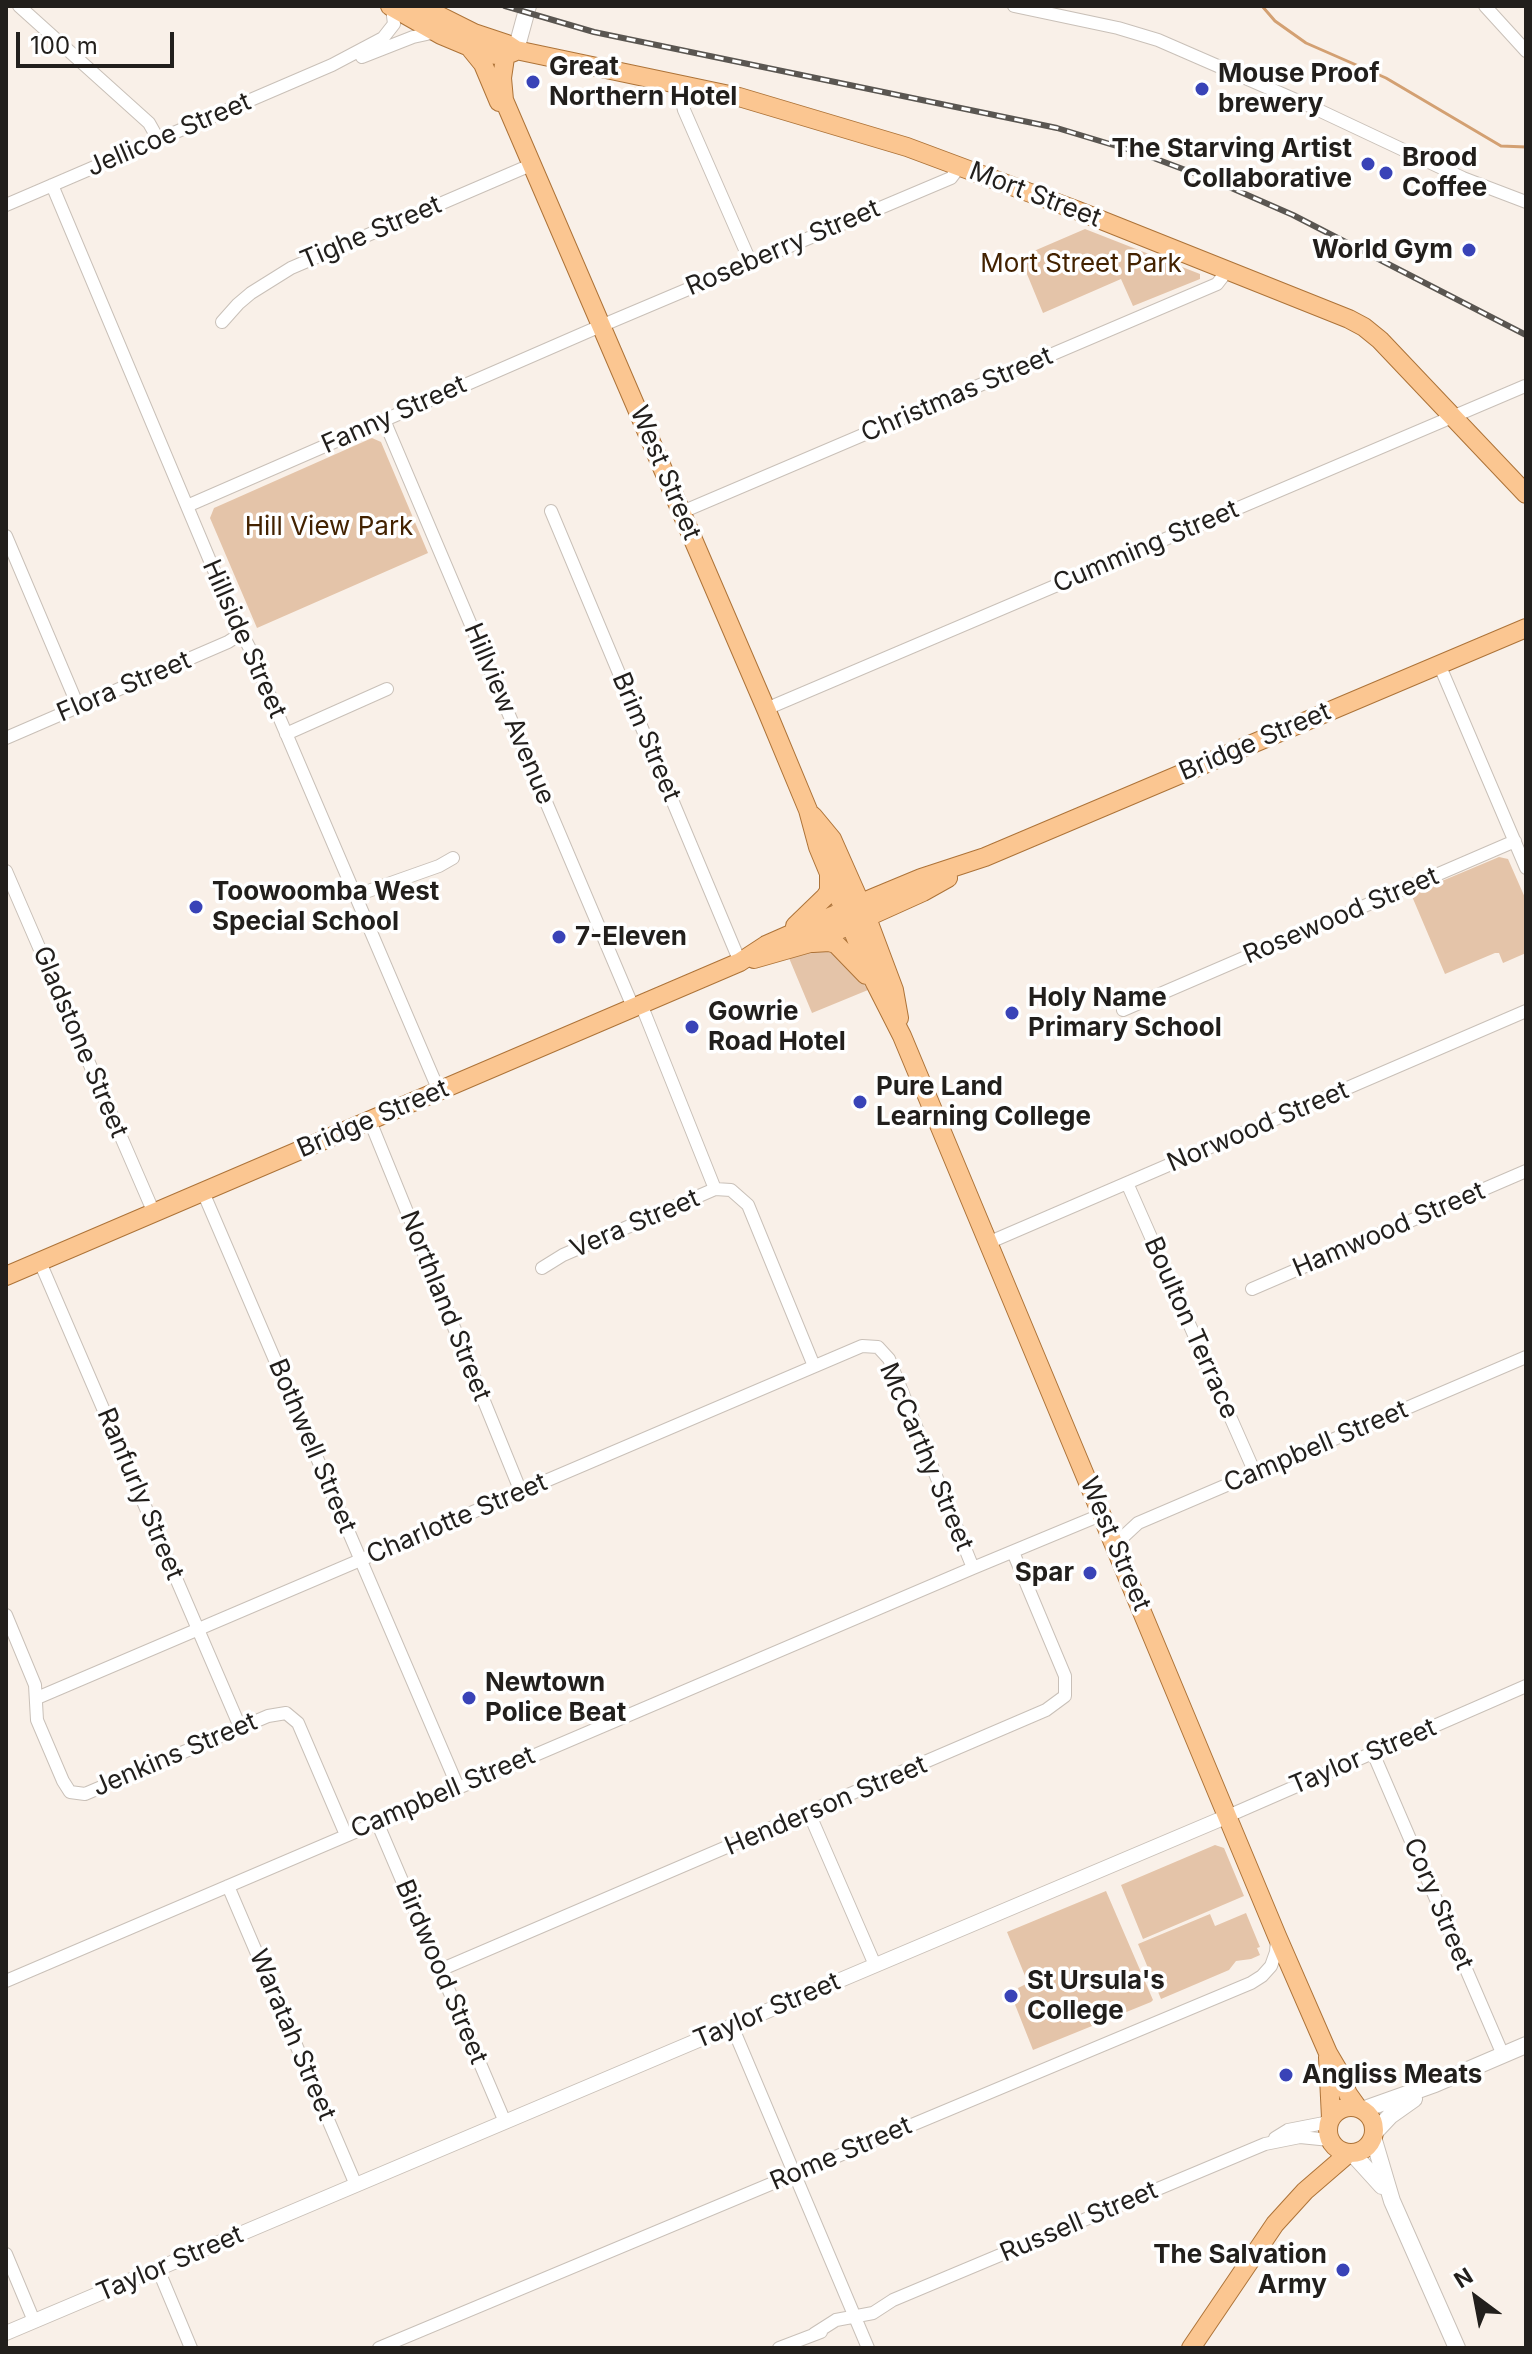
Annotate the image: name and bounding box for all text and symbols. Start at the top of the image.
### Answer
scale bar [20,16,178,66]
text: 100 m [30,31,98,60]
place label: Great Northern Hotel [549,51,737,112]
place label: Mouse Proof brewery [1218,58,1380,120]
marker: Great Northern Hotel [524,73,542,91]
marker: Mouse Proof brewery [1193,80,1211,98]
street label: Jellicoe Street [82,86,256,184]
place label: The Starving Artist Collaborative [1111,133,1352,194]
place label: Brood Coffee [1402,142,1487,204]
marker: The Starving Artist Collaborative [1359,155,1377,173]
street label: Mort Street [965,156,1105,234]
marker: Brood Coffee [1377,164,1395,182]
street label: Tighe Street [296,189,446,277]
street label: Roseberry Street [681,193,885,303]
place label: World Gym [1312,234,1453,266]
marker: World Gym [1460,241,1478,259]
park label: Mort Street Park [980,248,1182,280]
street label: Christmas Street [857,341,1057,449]
street label: Fanny Street [317,369,471,461]
street label: West Street [623,401,707,545]
street label: Cumming Street [1049,494,1243,600]
park label: Hill View Park [245,511,413,543]
street label: Hillside Street [195,555,293,723]
street label: Hillview Avenue [457,619,561,809]
street label: Flora Street [52,645,196,729]
street label: Brim Street [605,668,687,806]
street label: Bridge Street [1175,696,1335,788]
street label: Rosewood Street [1239,861,1443,971]
place label: Toowoomba West Special School [212,876,439,938]
marker: Toowoomba West Special School [187,898,205,916]
place label: 7-Eleven [575,921,687,953]
marker: 7-Eleven [550,928,568,946]
street label: Gladstone Street [26,942,134,1142]
place label: Holy Name Primary School [1028,982,1222,1044]
place label: Gowrie Road Hotel [708,996,846,1058]
marker: Holy Name Primary School [1003,1004,1021,1022]
marker: Gowrie Road Hotel [683,1018,701,1036]
place label: Pure Land Learning College [876,1071,1091,1132]
street label: Bridge Street [293,1073,453,1165]
street label: Norwood Street [1163,1075,1353,1179]
marker: Pure Land Learning College [851,1093,869,1111]
street label: Hamwood Street [1288,1176,1490,1284]
street label: Vera Street [566,1183,704,1265]
street label: Northland Street [393,1206,497,1406]
street label: Boulton Terrace [1137,1232,1245,1424]
street label: Bothwell Street [261,1354,363,1538]
street label: McCarthy Street [872,1358,980,1556]
street label: Campbell Street [1219,1394,1413,1500]
street label: Ranfurly Street [90,1403,190,1585]
street label: Charlotte Street [362,1467,552,1571]
street label: West Street [1073,1472,1157,1616]
place label: Spar [1015,1557,1074,1589]
marker: Spar [1081,1564,1099,1582]
place label: Newtown Police Beat [485,1667,626,1728]
marker: Newtown Police Beat [460,1689,478,1707]
street label: Jenkins Street [88,1706,262,1804]
street label: Taylor Street [1285,1712,1441,1802]
street label: Campbell Street [346,1740,540,1846]
street label: Henderson Street [720,1749,932,1863]
street label: Cory Street [1396,1833,1480,1975]
street label: Birdwood Street [388,1875,494,2069]
street label: Waratah Street [242,1945,342,2125]
place label: St Ursula's College [1027,1965,1165,2026]
street label: Taylor Street [689,1966,845,2056]
marker: St Ursula's College [1002,1987,1020,2005]
place label: Angliss Meats [1302,2059,1482,2091]
marker: Angliss Meats [1277,2066,1295,2084]
street label: Rome Street [766,2110,916,2198]
street label: Russell Street [996,2175,1162,2269]
street label: Taylor Street [92,2219,248,2309]
place label: The Salvation Army [1153,2239,1327,2300]
north arrow [1436,2258,1516,2338]
marker: The Salvation Army [1334,2261,1352,2279]
text: N [1449,2262,1477,2293]

